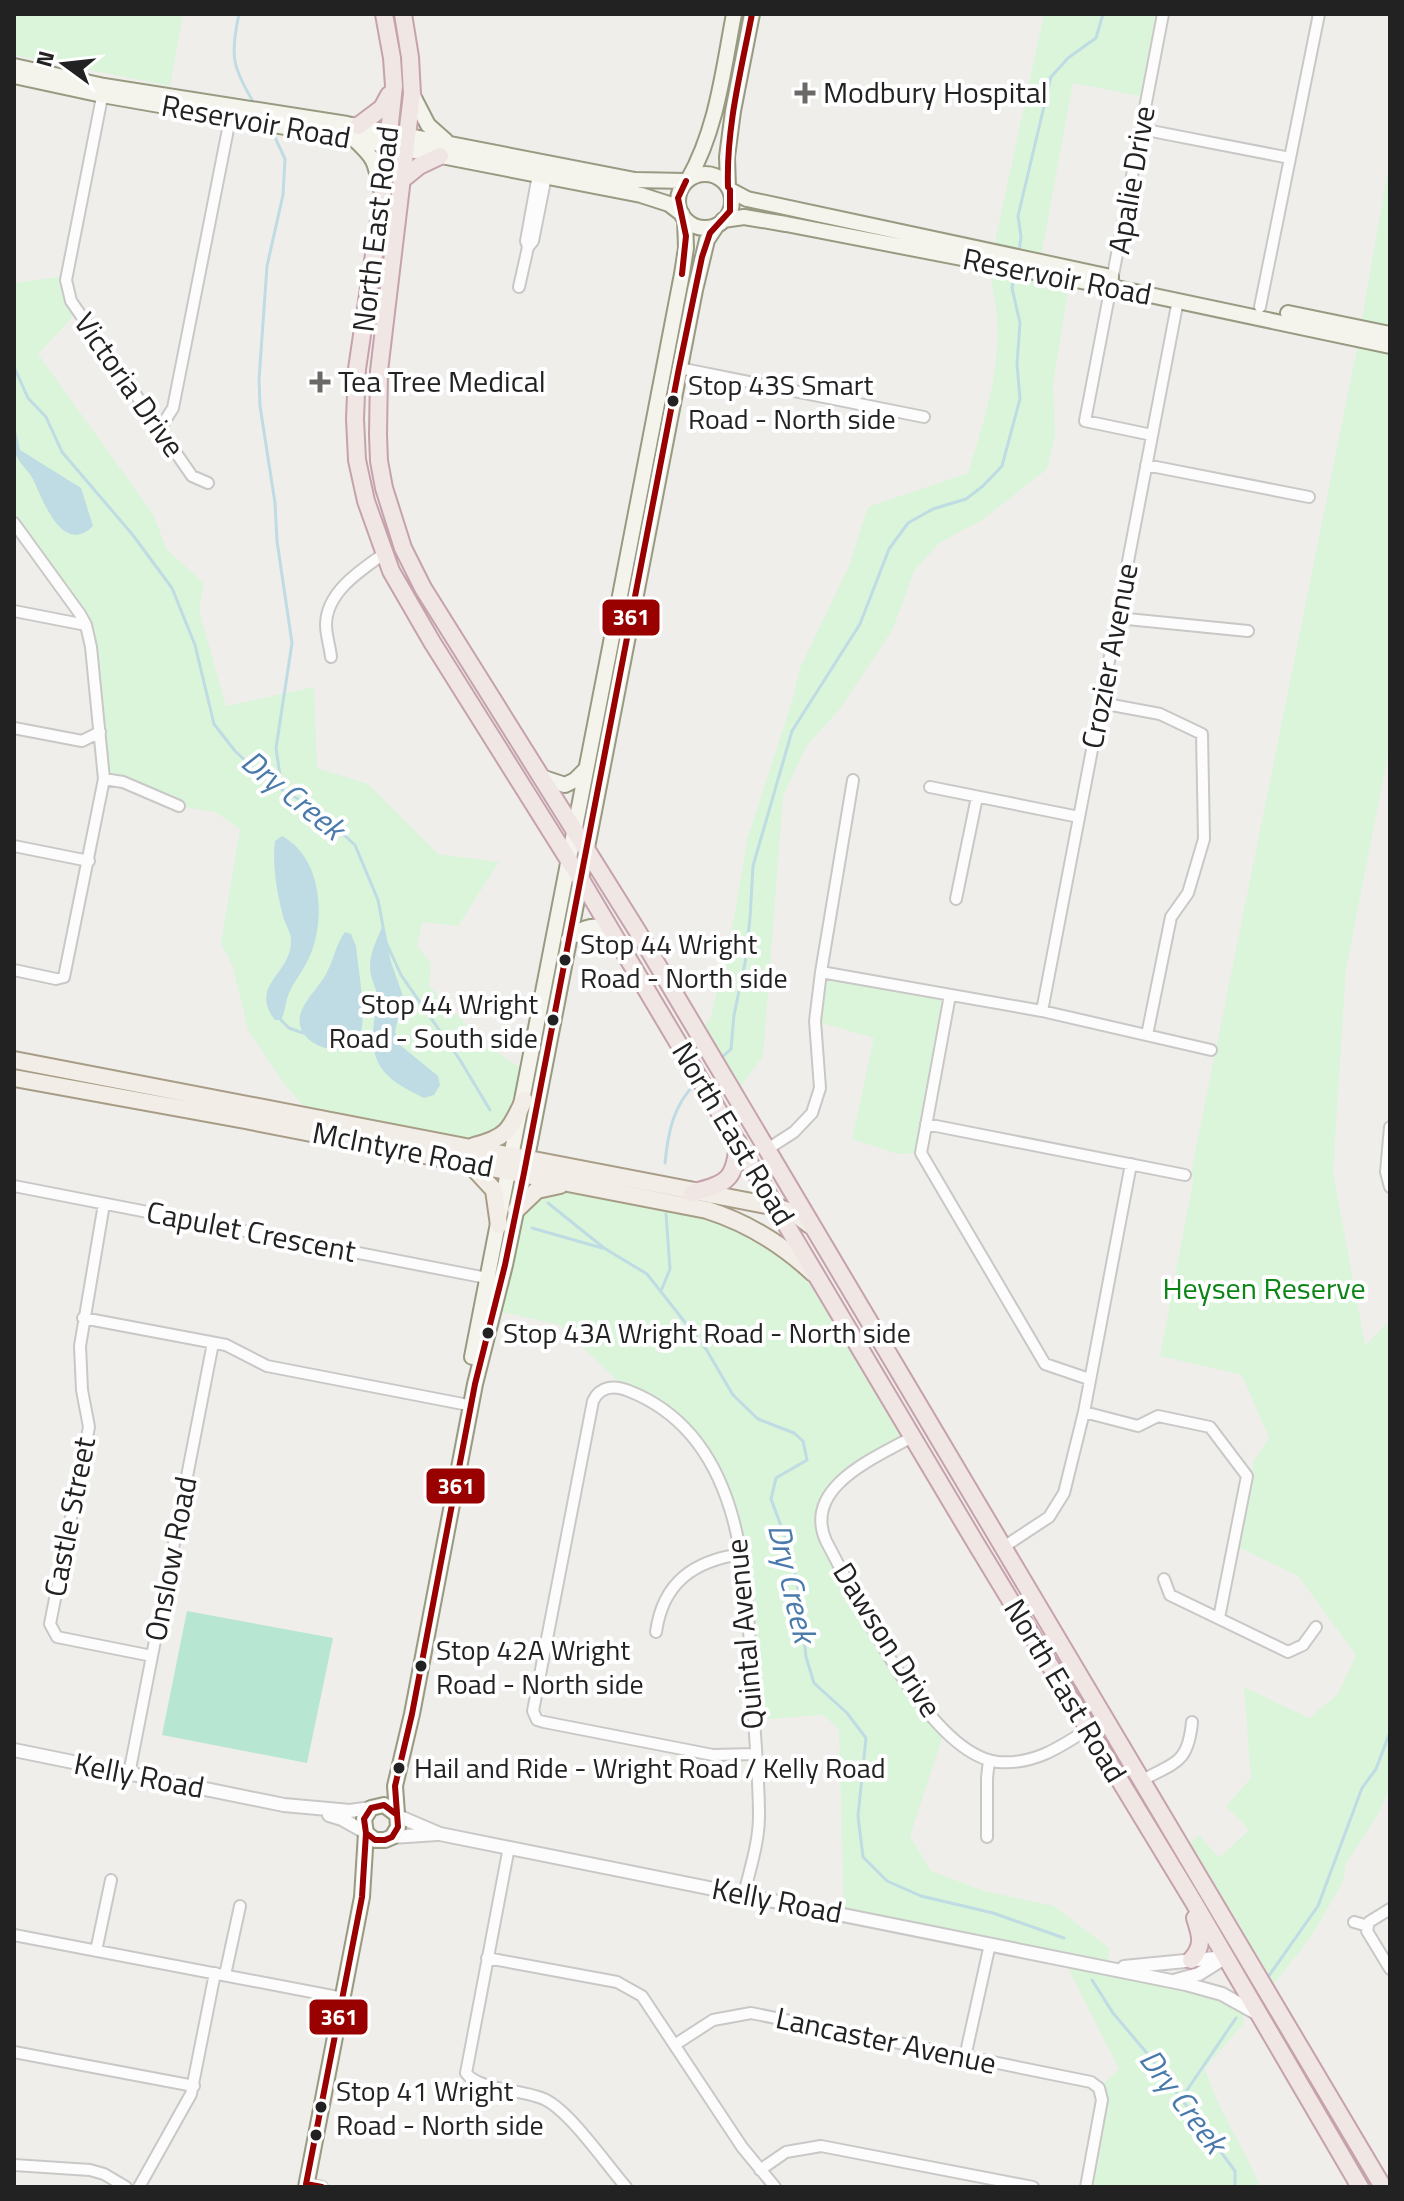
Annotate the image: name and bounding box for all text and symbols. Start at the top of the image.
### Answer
north arrow [24,24,104,104]
text: N [26,47,63,71]
place label: Modbury Hospital [823,69,1048,115]
street label: Reservoir Road [158,82,354,160]
marker: Modbury Hospital [794,82,816,104]
street label: Apalie Drive [1095,102,1167,257]
street label: North East Road [340,123,410,335]
street label: Reservoir Road [959,235,1155,317]
street label: Victoria Drive [63,303,197,466]
place label: Tea Tree Medical [338,358,546,404]
place label: Stop 43S Smart Road - North side [688,363,896,440]
marker: Tea Tree Medical [309,371,331,393]
marker: Stop 43S Smart Road - North side [665,393,681,409]
street label: Crozier Avenue [1068,559,1150,753]
line badge: 361 [601,598,661,637]
text: 361 [613,600,649,634]
water label: Dry Creek [232,738,359,853]
place label: Stop 44 Wright Road - North side [580,922,788,999]
marker: Stop 44 Wright Road - North side [557,952,573,968]
place label: Stop 44 Wright Road - South side [329,982,538,1059]
marker: Stop 44 Wright Road - South side [545,1012,561,1028]
street label: North East Road [661,1033,807,1234]
street label: McIntyre Road [309,1109,498,1189]
street label: Capulet Crescent [143,1188,360,1274]
park label: Heysen Reserve [1162,1265,1366,1311]
place label: Stop 43A Wright Road - North side [503,1311,911,1354]
marker: Stop 43A Wright Road - North side [480,1325,496,1341]
street label: Castle Street [31,1433,107,1601]
line badge: 361 [425,1467,486,1505]
text: 361 [438,1469,474,1503]
street label: Onslow Road [132,1473,209,1645]
water label: Dry Creek [756,1519,831,1651]
street label: Quintal Avenue [713,1537,775,1731]
street label: Dawson Drive [822,1553,954,1726]
street label: North East Road [993,1590,1139,1791]
place label: Stop 42A Wright Road - North side [436,1628,644,1705]
marker: Stop 42A Wright Road - North side [413,1658,429,1674]
street label: Kelly Road [70,1740,208,1810]
place label: Hail and Ride - Wright Road / Kelly Road [414,1746,886,1789]
marker: Hail and Ride - Wright Road / Kelly Road [391,1760,407,1776]
street label: Kelly Road [708,1865,846,1935]
street label: Lancaster Avenue [772,1994,1001,2086]
line badge: 361 [308,1998,369,2036]
text: 361 [321,2000,357,2034]
water label: Dry Creek [1128,2038,1242,2166]
place label: Stop 41 Wright Road - North side [336,2069,544,2146]
marker: Stop 41 Wright Road - North side [313,2099,329,2115]
unlabelled marker [308,2127,324,2143]

